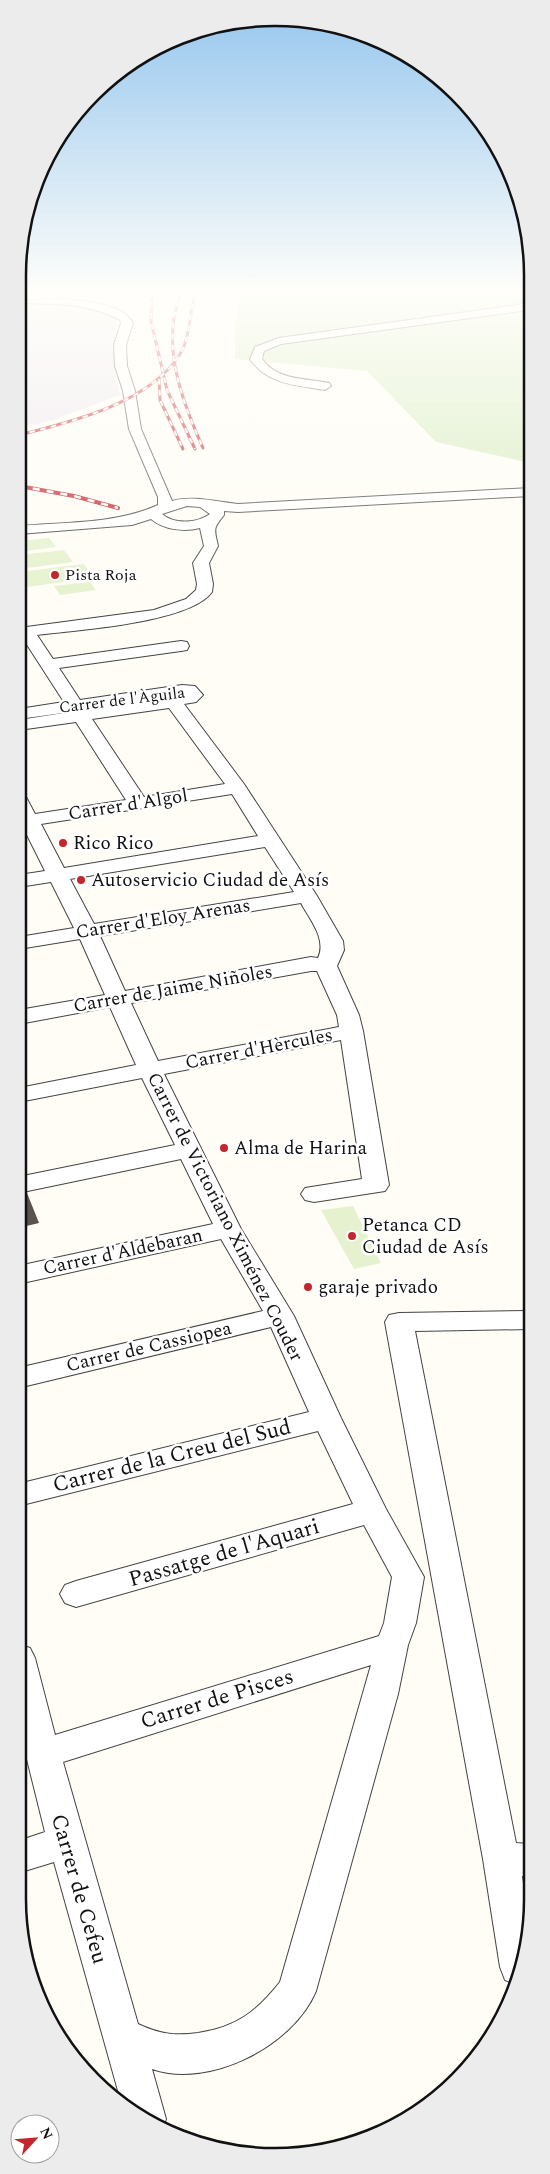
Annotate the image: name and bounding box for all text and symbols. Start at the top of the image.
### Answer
place label: Pista Roja [65,563,137,587]
marker: Pista Roja [49,569,61,581]
street label: Carrer de l'Àguila [58,680,186,720]
street label: Carrer d'Algol [66,781,190,829]
place label: Rico Rico [73,829,153,858]
marker: Rico Rico [57,837,69,849]
place label: Autoservicio Ciudad de Asís [91,866,329,895]
marker: Autoservicio Ciudad de Asís [75,874,87,886]
street label: Carrer d'Eloy Arenas [74,891,252,947]
street label: Carrer de Jaime Niñoles [71,957,275,1021]
street label: Carrer d'Hèrcules [183,1020,335,1078]
street label: Carrer de Victoriano Ximénez Couder [139,1067,311,1367]
place label: Alma de Harina [234,1134,368,1163]
marker: Alma de Harina [218,1142,230,1154]
place label: Petanca CD Ciudad de Asís [362,1211,489,1262]
street label: Carrer d'Aldebaran [40,1221,206,1283]
marker: Petanca CD Ciudad de Asís [346,1230,358,1242]
place label: garaje privado [318,1273,438,1302]
marker: garaje privado [302,1281,314,1293]
street label: Carrer de Cassiopea [63,1314,235,1380]
street label: Carrer de la Creu del Sud [49,1410,295,1502]
street label: Passatge de l'Aquari [125,1510,323,1596]
street label: Carrer de Pisces [136,1660,298,1738]
street label: Carrer de Cefeu [42,1810,116,1968]
north arrow [10,2114,60,2164]
text: N [34,2124,58,2143]

